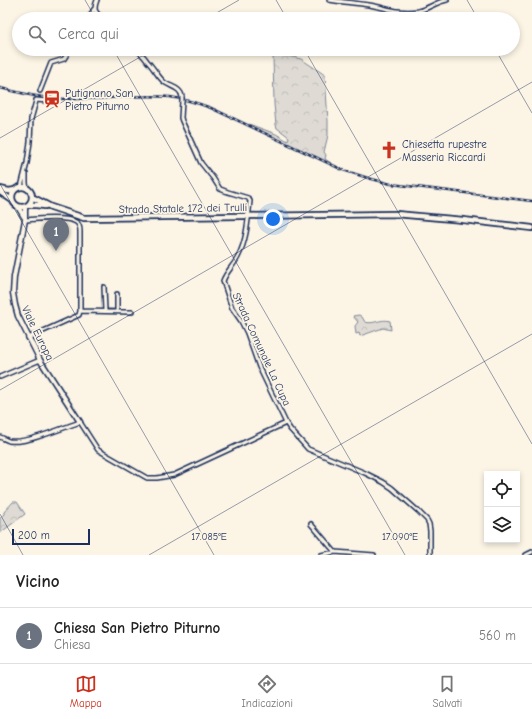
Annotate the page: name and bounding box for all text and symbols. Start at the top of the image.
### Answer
search box [12,12,520,56]
icon: search [26,23,48,45]
text: Cerca qui [58,25,119,43]
place label: Putignano San Pietro Piturno [65,87,133,113]
station icon: Putignano San Pietro Piturno [42,89,62,109]
place label: Chiesetta rupestre Masseria Riccardi [402,138,487,164]
church icon: Chiesetta rupestre Masseria Riccardi [379,140,399,160]
street label: Strada Statale 172 dei Trulli [119,201,247,216]
your location [263,209,283,229]
pin: 1 [43,218,69,251]
street label: Strada Comunale La Cupa [230,291,294,408]
street label: Viale Europa [19,304,56,363]
map controls [484,471,520,543]
button: locate [484,471,520,507]
button: layers [484,507,520,543]
scale bar [12,527,90,546]
text: 200 m [18,529,50,542]
text: 17.085°E [191,531,227,543]
text: 17.090°E [382,531,418,543]
text: Vicino [16,572,59,591]
text: Chiesa San Pietro Piturno [54,619,220,637]
text: 1 [26,628,32,643]
text: 560 m [479,628,516,643]
text: Chiesa [54,637,91,652]
tab: Mappa [70,673,102,710]
tab: Indicazioni [242,673,293,710]
tab: Salvati [432,673,462,710]

